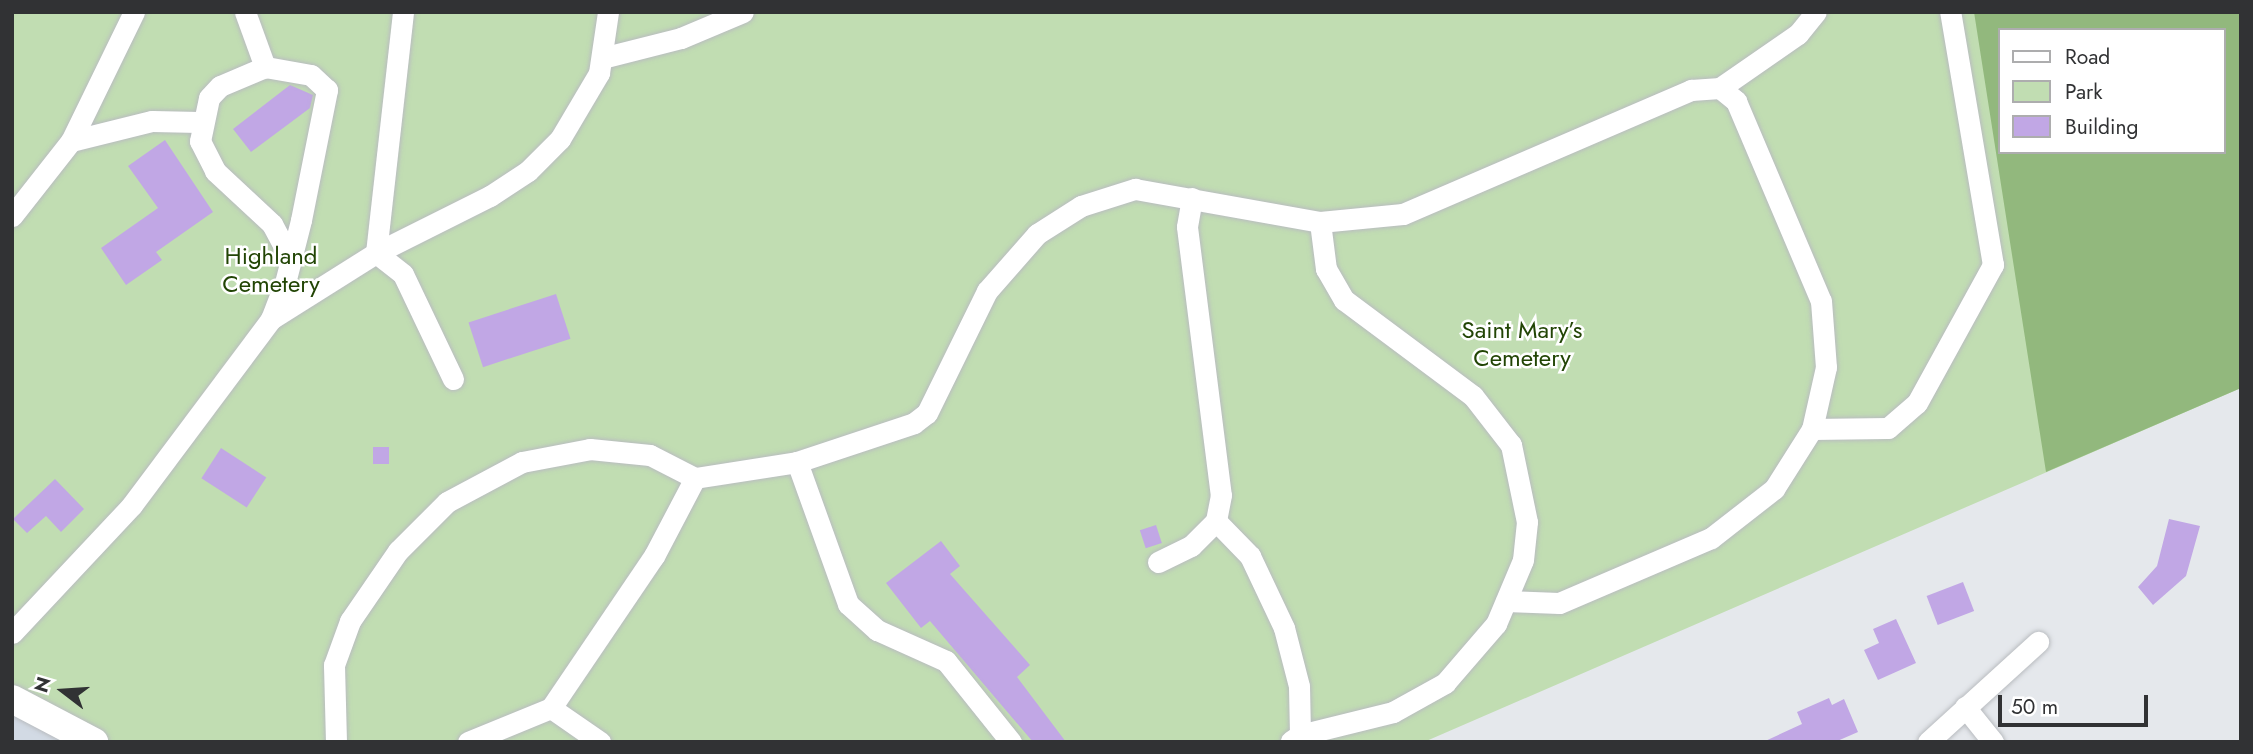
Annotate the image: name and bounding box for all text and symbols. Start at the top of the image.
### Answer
legend [1997,28,2225,154]
text: Road [2065,42,2110,72]
text: Park [2065,77,2102,107]
text: Building [2065,112,2138,142]
park label: Highland Cemetery [222,242,320,298]
park label: Saint Mary’s Cemetery [1462,316,1582,372]
north arrow [28,656,98,726]
text: N [27,674,58,696]
scale bar [2001,680,2152,724]
text: 50 m [2011,692,2058,722]

